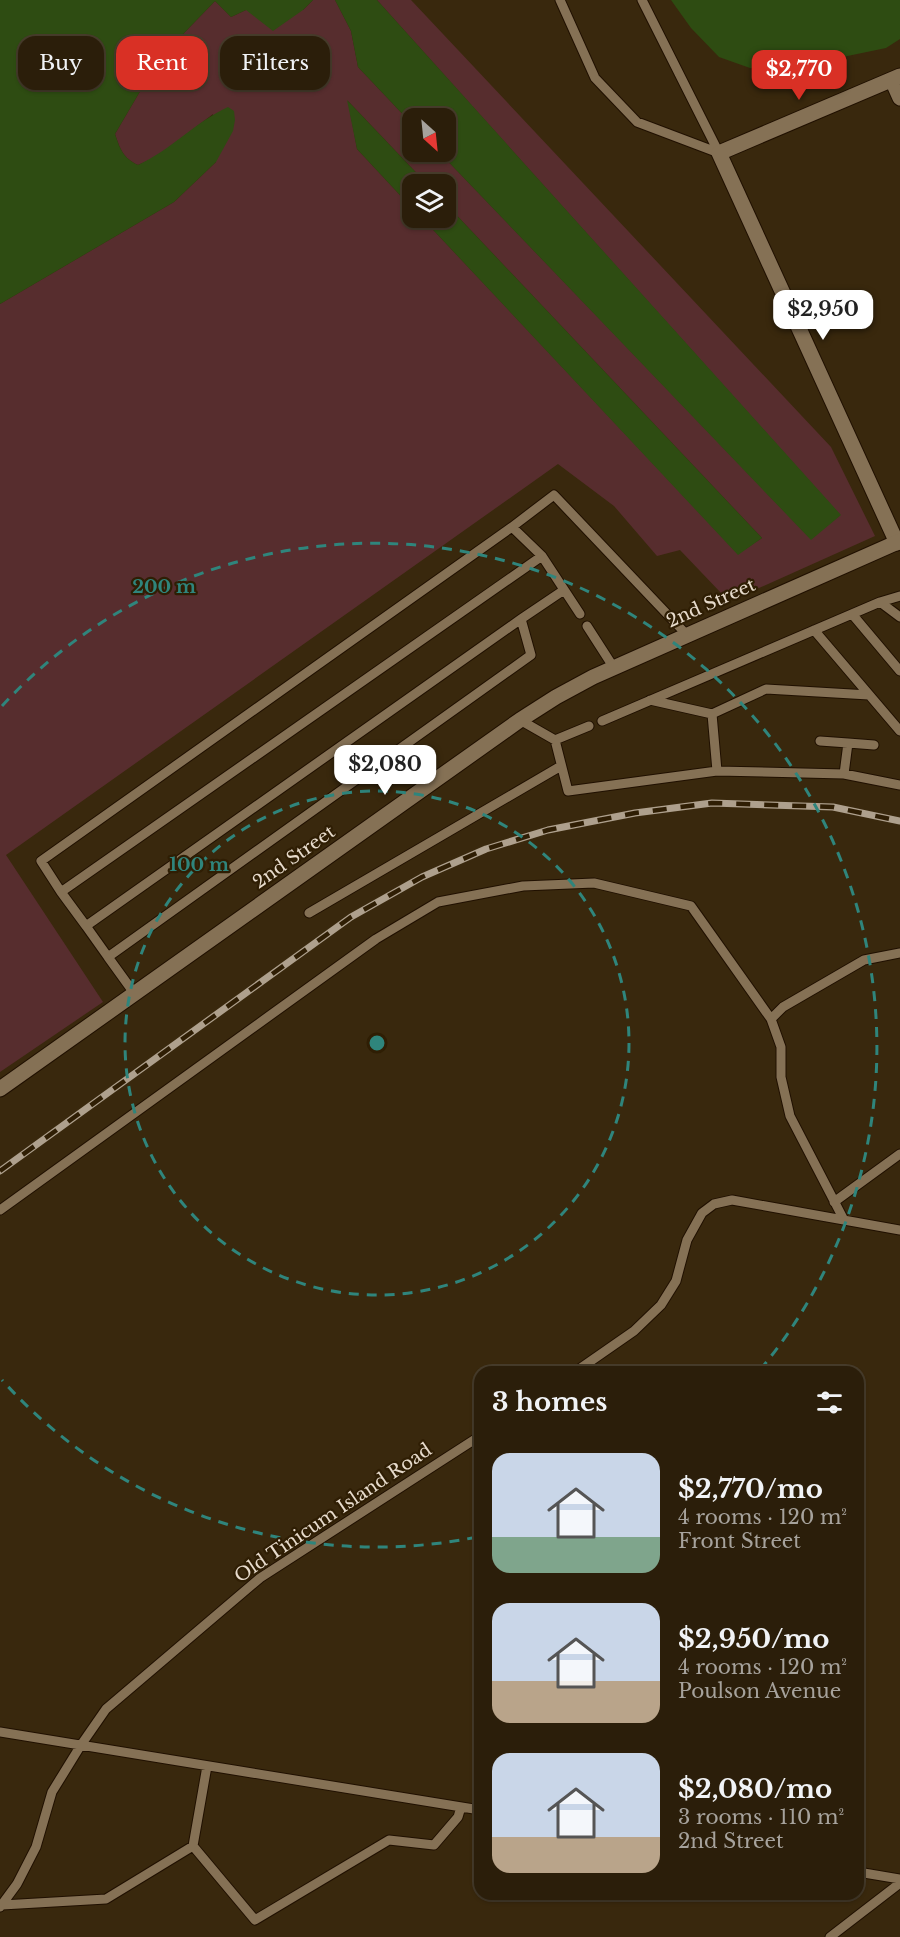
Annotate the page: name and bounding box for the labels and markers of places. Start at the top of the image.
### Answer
pin: $2,770 [750,50,848,101]
pin: $2,950 [774,290,872,341]
pin: $2,080 [336,745,434,796]
centre of rings [367,1033,387,1053]

